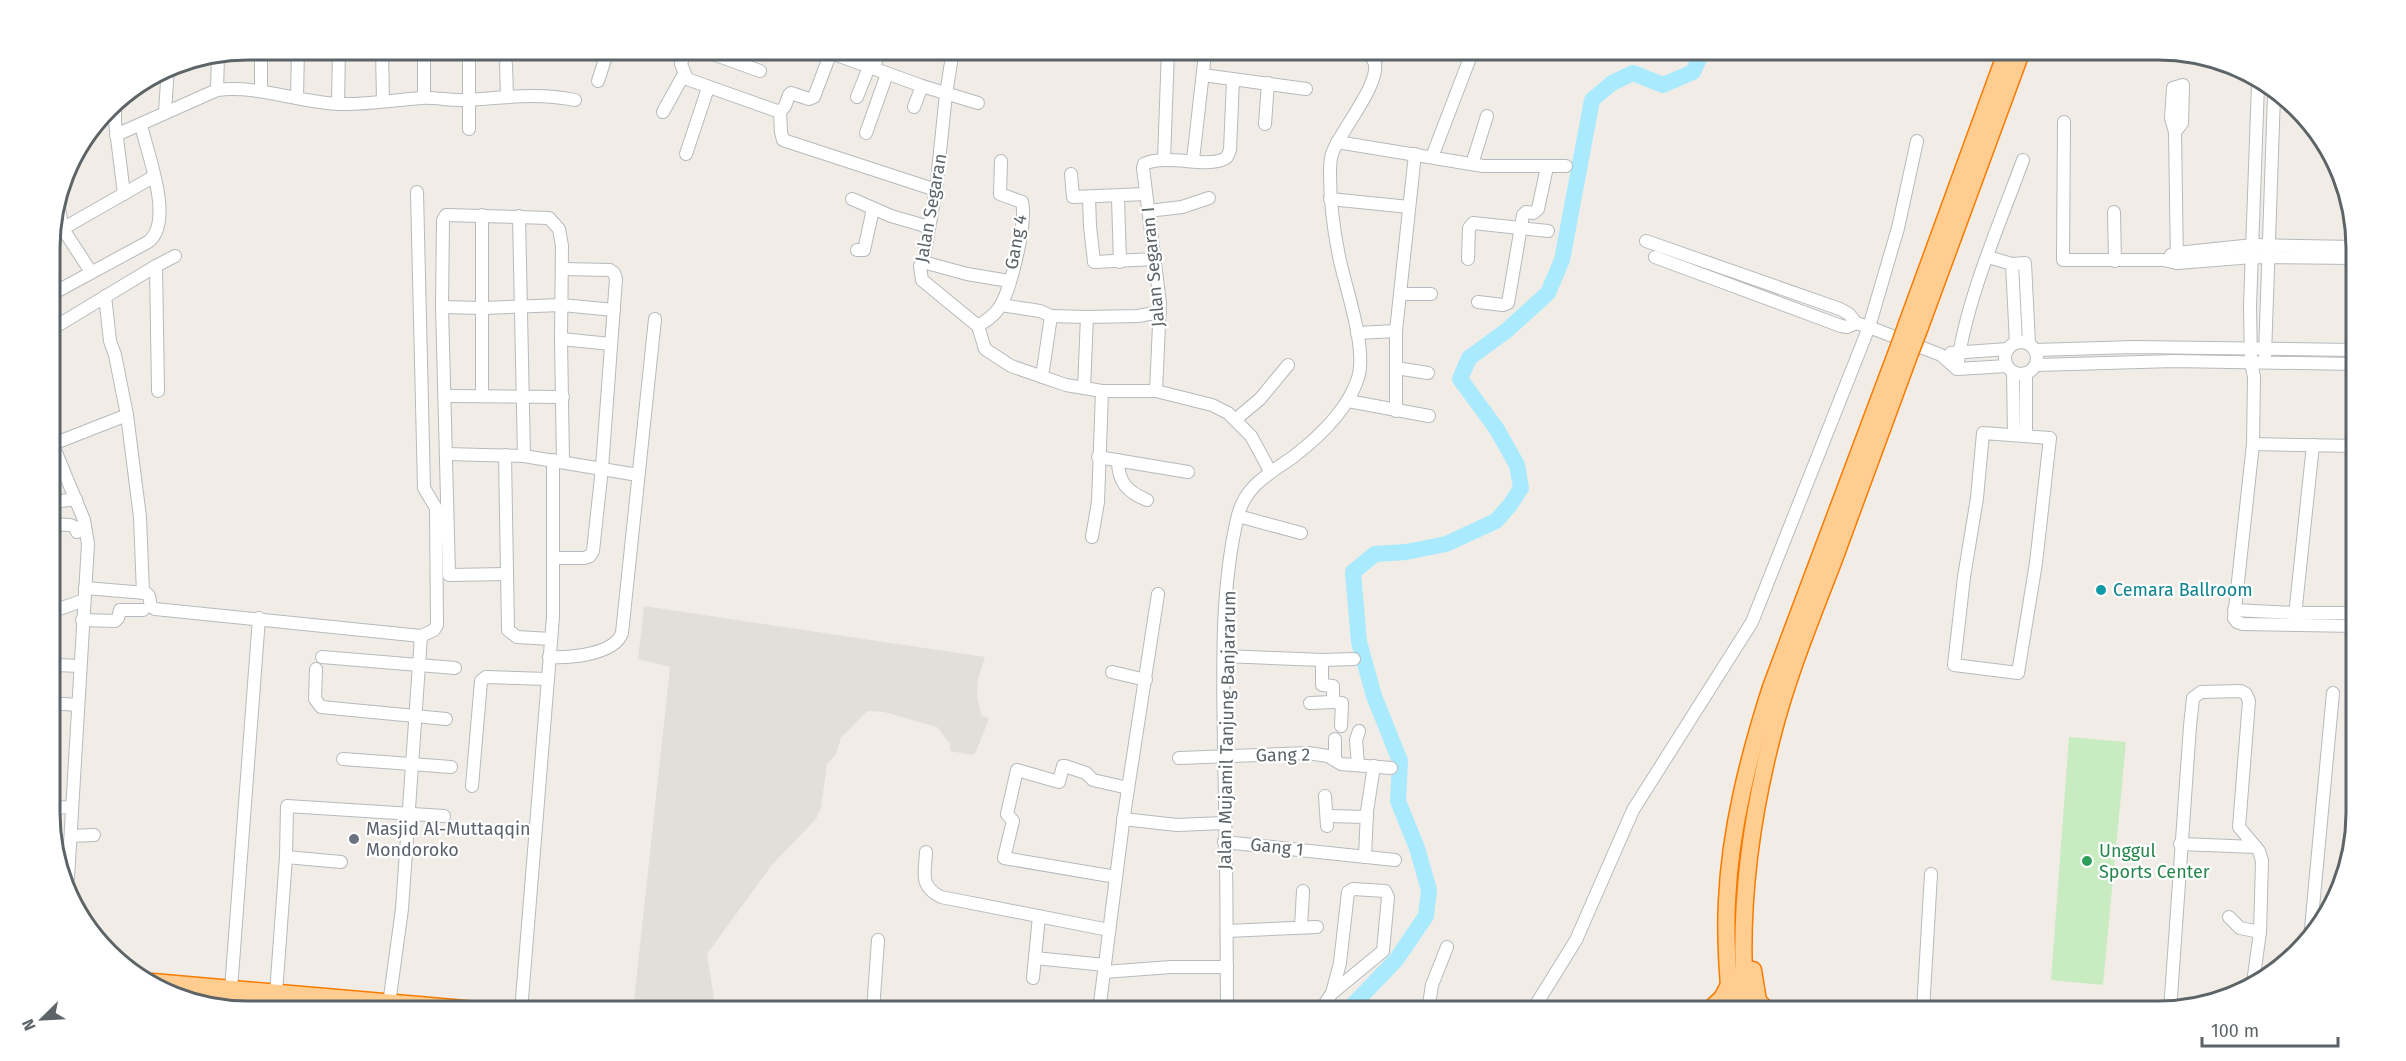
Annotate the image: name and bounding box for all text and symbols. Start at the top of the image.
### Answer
street label: Jalan Segaran [911,152,951,264]
street label: Jalan Segaran I [1137,206,1169,328]
street label: Gang 4 [1000,212,1032,271]
place label: Cemara Ballroom [2113,579,2253,601]
marker: Cemara Ballroom [2094,583,2108,597]
street label: Jalan Mujamil Tanjung Banjararum [1214,590,1240,870]
street label: Gang 2 [1255,744,1311,766]
place label: Masjid Al-Muttaqqin Mondoroko [366,818,531,861]
marker: Masjid Al-Muttaqqin Mondoroko [347,832,361,846]
street label: Gang 1 [1249,833,1305,861]
place label: Unggul Sports Center [2099,840,2210,883]
marker: Unggul Sports Center [2080,854,2094,868]
north arrow [12,989,72,1049]
scale bar [2202,1010,2338,1048]
text: N [18,1016,40,1034]
text: 100 m [2211,1020,2259,1042]

